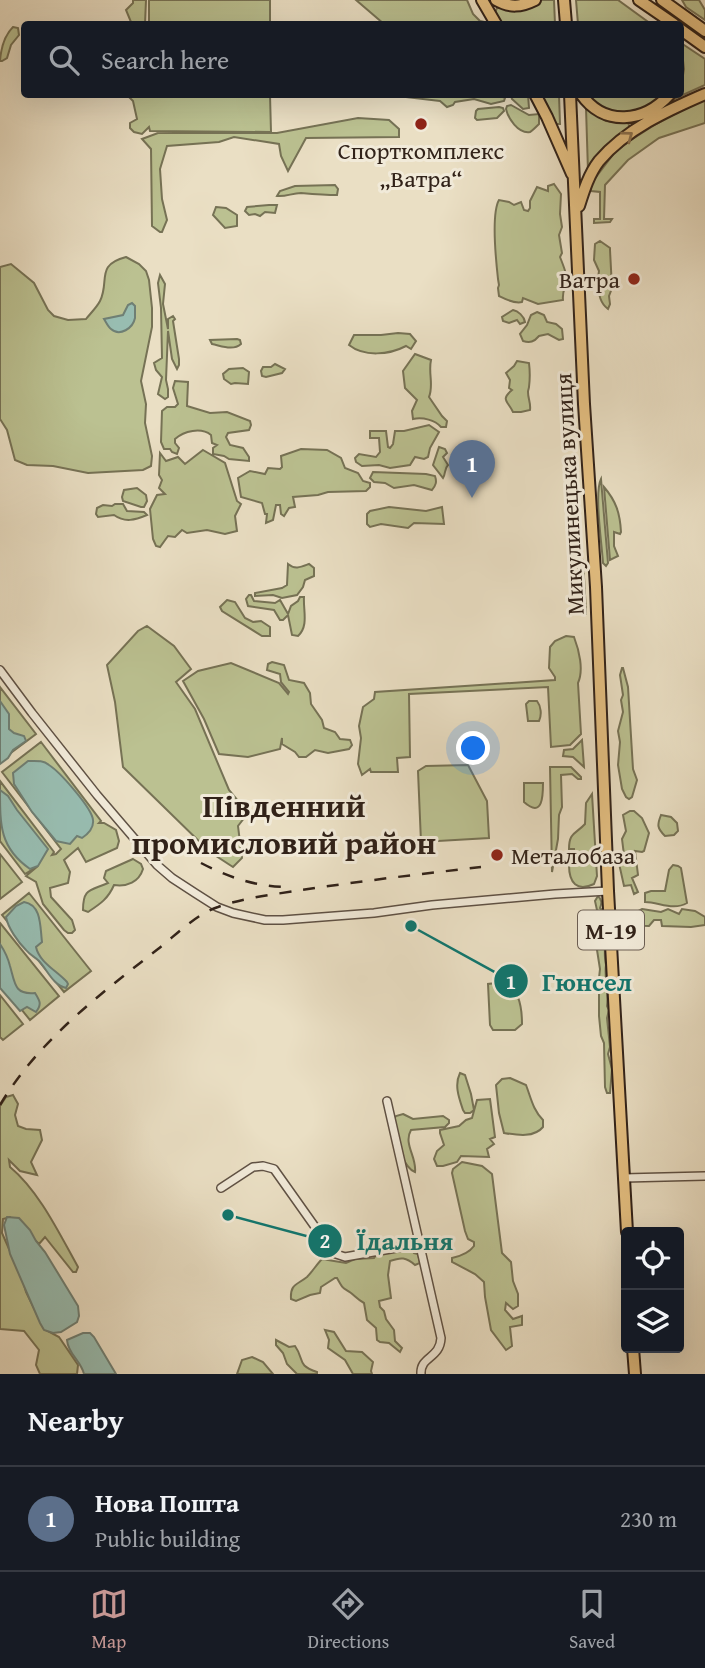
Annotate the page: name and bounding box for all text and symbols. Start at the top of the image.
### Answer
search box [21,21,684,98]
text: Search here [101,40,229,79]
icon: search [45,41,83,79]
marker: Спорткомплекс „Ватра“ [413,116,429,132]
one-way arrow [620,131,633,144]
place label: Спорткомплекс „Ватра“ [338,133,505,196]
place label: Ватра [559,262,621,297]
marker: Ватра [626,271,642,287]
street label: Микулинецька вулиця [545,372,593,616]
pin: 1 [449,440,495,498]
your location [456,731,490,765]
district label: Південний промисловий район [132,782,436,866]
place label: Металобаза [511,838,636,873]
marker: Металобаза [489,847,505,863]
road number: М-19 [578,911,644,950]
callout: Гюнсел [493,958,646,1005]
text: Гюнсел [542,962,632,1001]
text: 1 [506,966,516,997]
callout: Їдальня [308,1217,467,1264]
text: Їдальня [356,1221,453,1260]
text: 2 [320,1225,330,1256]
map controls [621,1227,684,1353]
button: locate [621,1227,684,1290]
button: layers [621,1290,684,1353]
text: Nearby [28,1398,124,1442]
text: Нова Пошта [95,1483,239,1522]
text: 1 [45,1502,57,1535]
text: 230 m [620,1502,677,1535]
text: Public building [95,1522,240,1555]
tab: Map [90,1585,128,1655]
tab: Directions [308,1585,389,1655]
tab: Saved [569,1585,615,1655]

